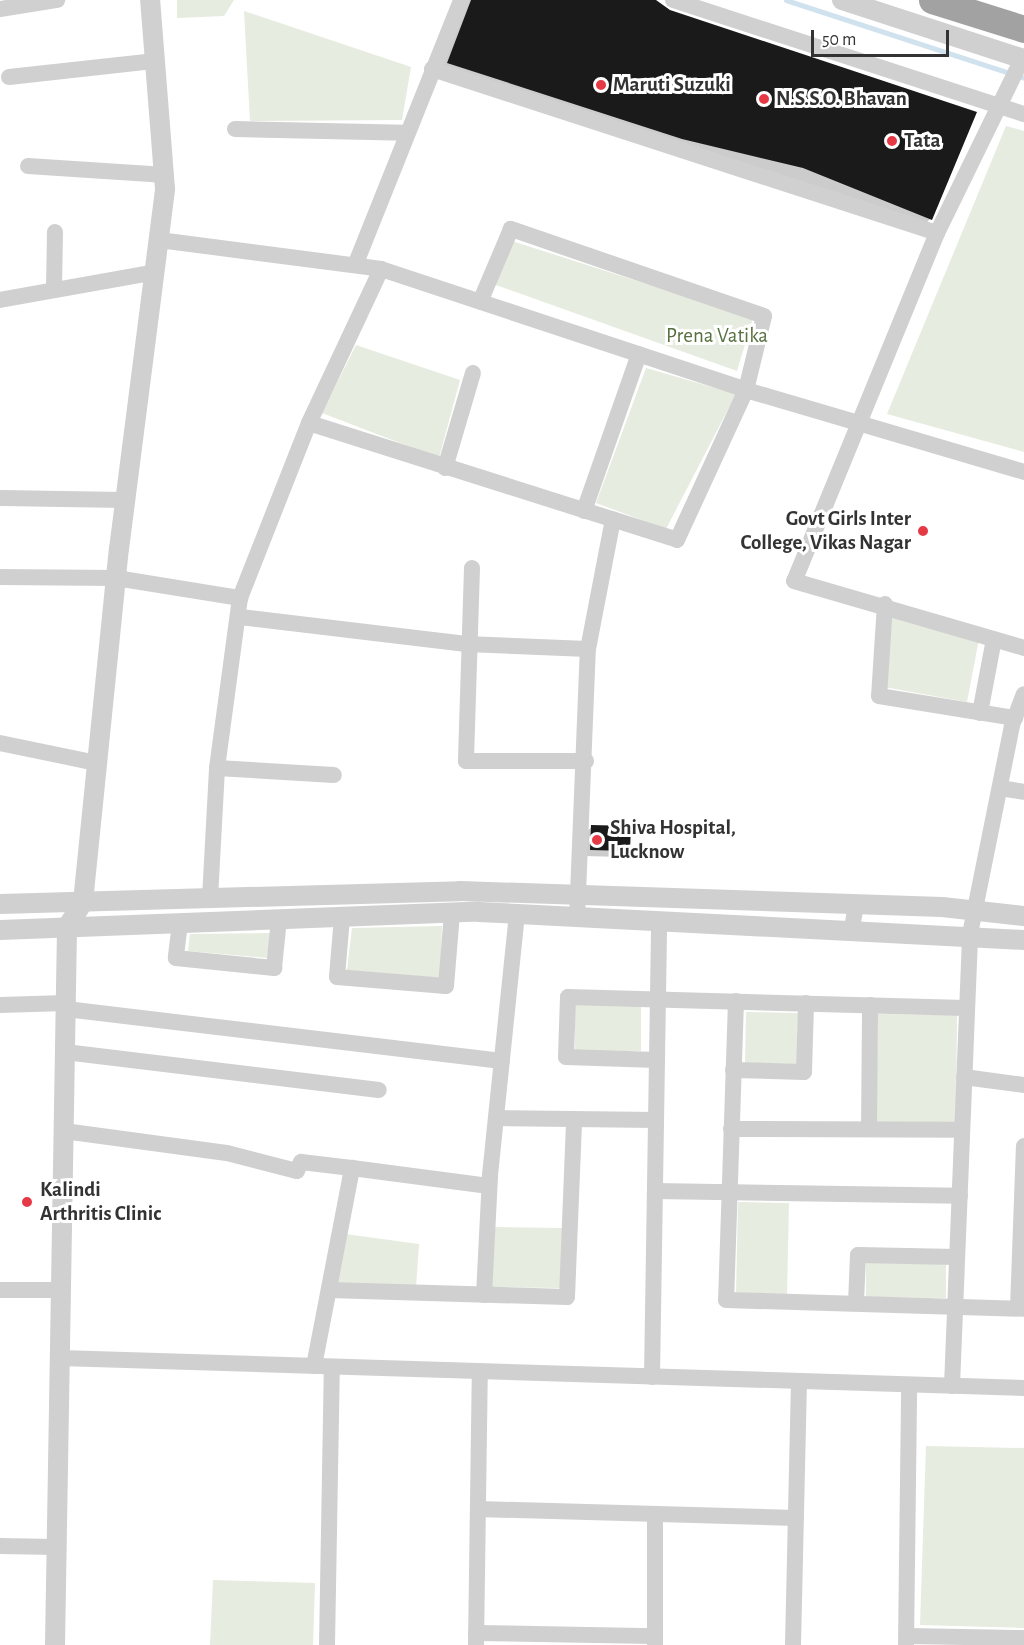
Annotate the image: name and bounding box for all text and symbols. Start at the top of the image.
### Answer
scale bar [814,18,952,56]
text: 50 m [822,31,856,49]
place label: Maruti Suzuki [613,72,731,98]
marker: Maruti Suzuki [594,78,608,92]
place label: N.S.S.O. Bhavan [776,86,907,112]
marker: N.S.S.O. Bhavan [757,92,771,106]
place label: Tata [904,128,941,154]
marker: Tata [885,134,899,148]
park label: Prena Vatika [666,323,768,349]
place label: Govt Girls Inter College, Vikas Nagar [740,506,911,556]
marker: Govt Girls Inter College, Vikas Nagar [916,524,930,538]
place label: Shiva Hospital, Lucknow [610,815,736,865]
marker: Shiva Hospital, Lucknow [588,831,606,849]
place label: Kalindi Arthritis Clinic [40,1177,161,1227]
marker: Kalindi Arthritis Clinic [18,1193,36,1211]

